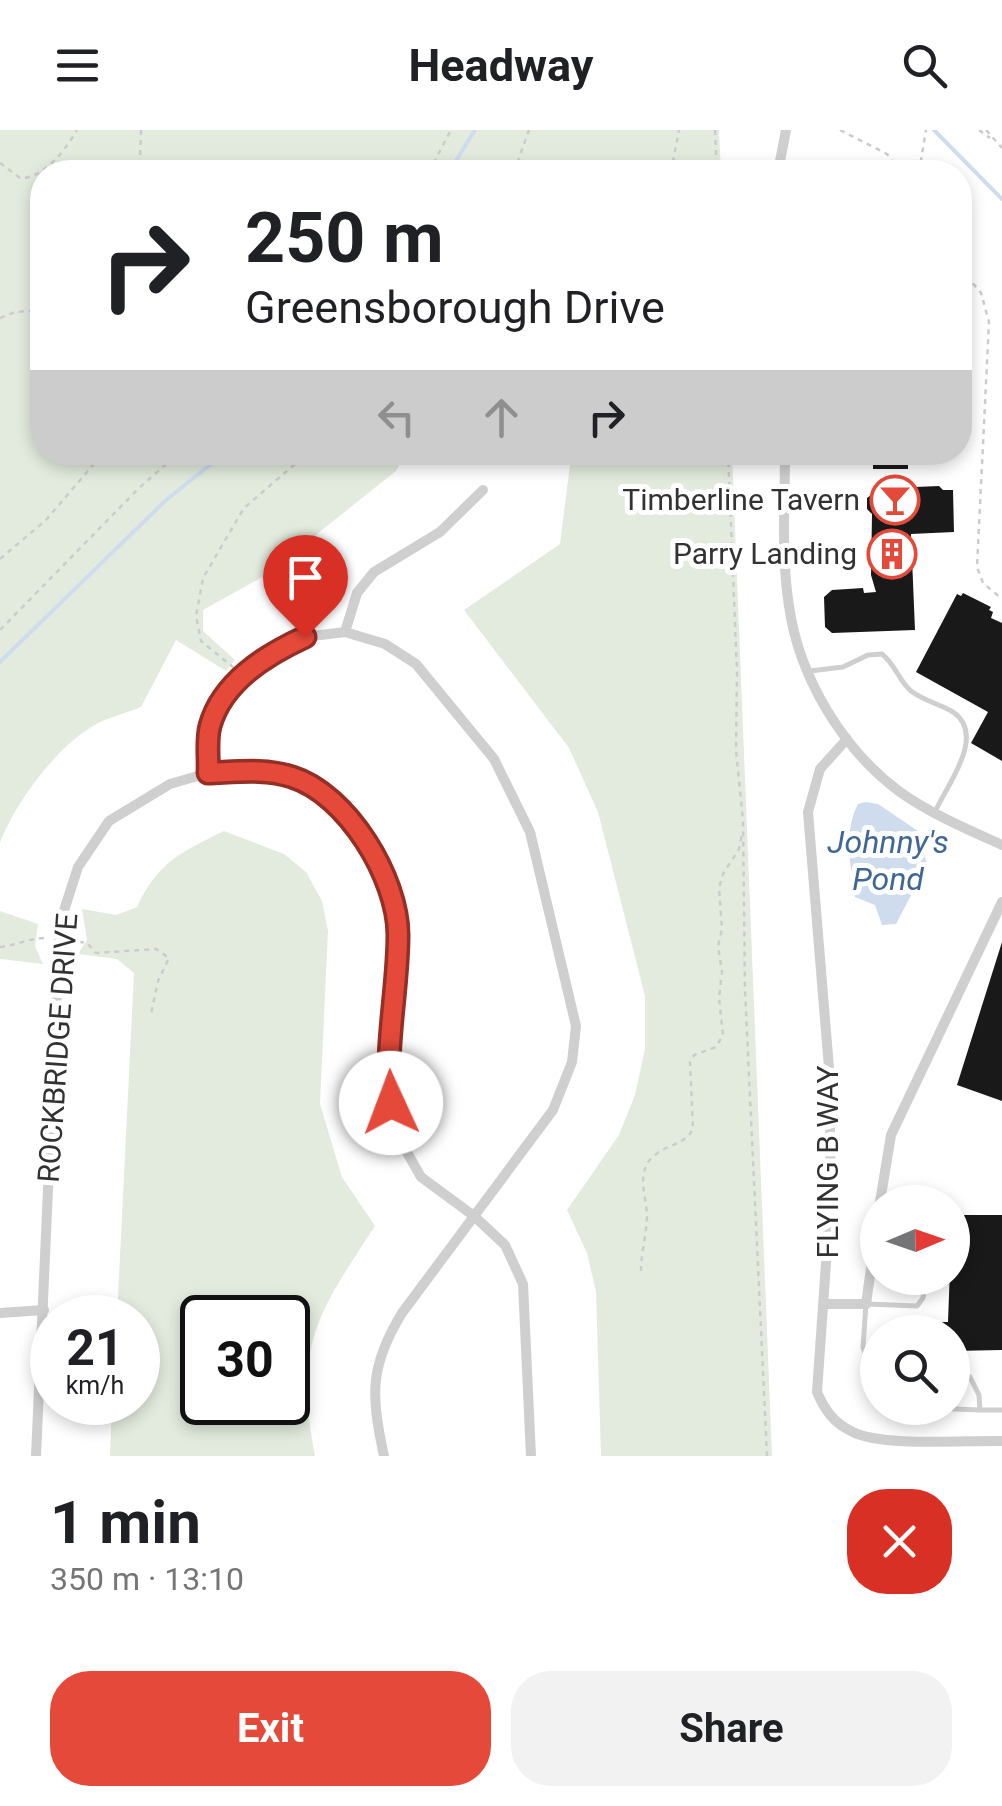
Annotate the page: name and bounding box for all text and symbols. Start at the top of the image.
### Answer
icon: menu [50,38,105,93]
icon: search [897,38,952,93]
text: Headway [409,39,593,92]
text: 250 m [245,197,444,279]
icon: right [80,200,210,330]
text: Greensborough Drive [245,281,665,334]
icon: left [369,390,424,445]
icon: ahead [474,390,529,445]
icon: right [579,390,634,445]
bar icon: Timberline Tavern [869,474,921,526]
place label: Timberline Tavern [622,482,860,517]
building icon: Parry Landing [866,528,918,580]
pin [263,535,348,638]
place label: Parry Landing [673,536,857,571]
icon: arrive [278,550,333,605]
water label: Johnny's Pond [827,823,949,898]
street label: ROCKBRIDGE DRIVE [31,912,84,1184]
position arrow [339,1051,443,1155]
street label: FLYING B WAY [810,1065,845,1259]
north arrow [860,1185,970,1295]
map controls [860,1185,970,1425]
speed limit sign: 30 [180,1295,310,1425]
button: search [860,1315,970,1425]
text: 21 [66,1319,124,1377]
text: km/h [66,1371,124,1400]
text: 1 min [50,1487,201,1558]
button: close [847,1489,952,1594]
text: 350 m · 13:10 [50,1560,244,1598]
button: Exit [50,1671,491,1786]
button: Share [511,1671,952,1786]

